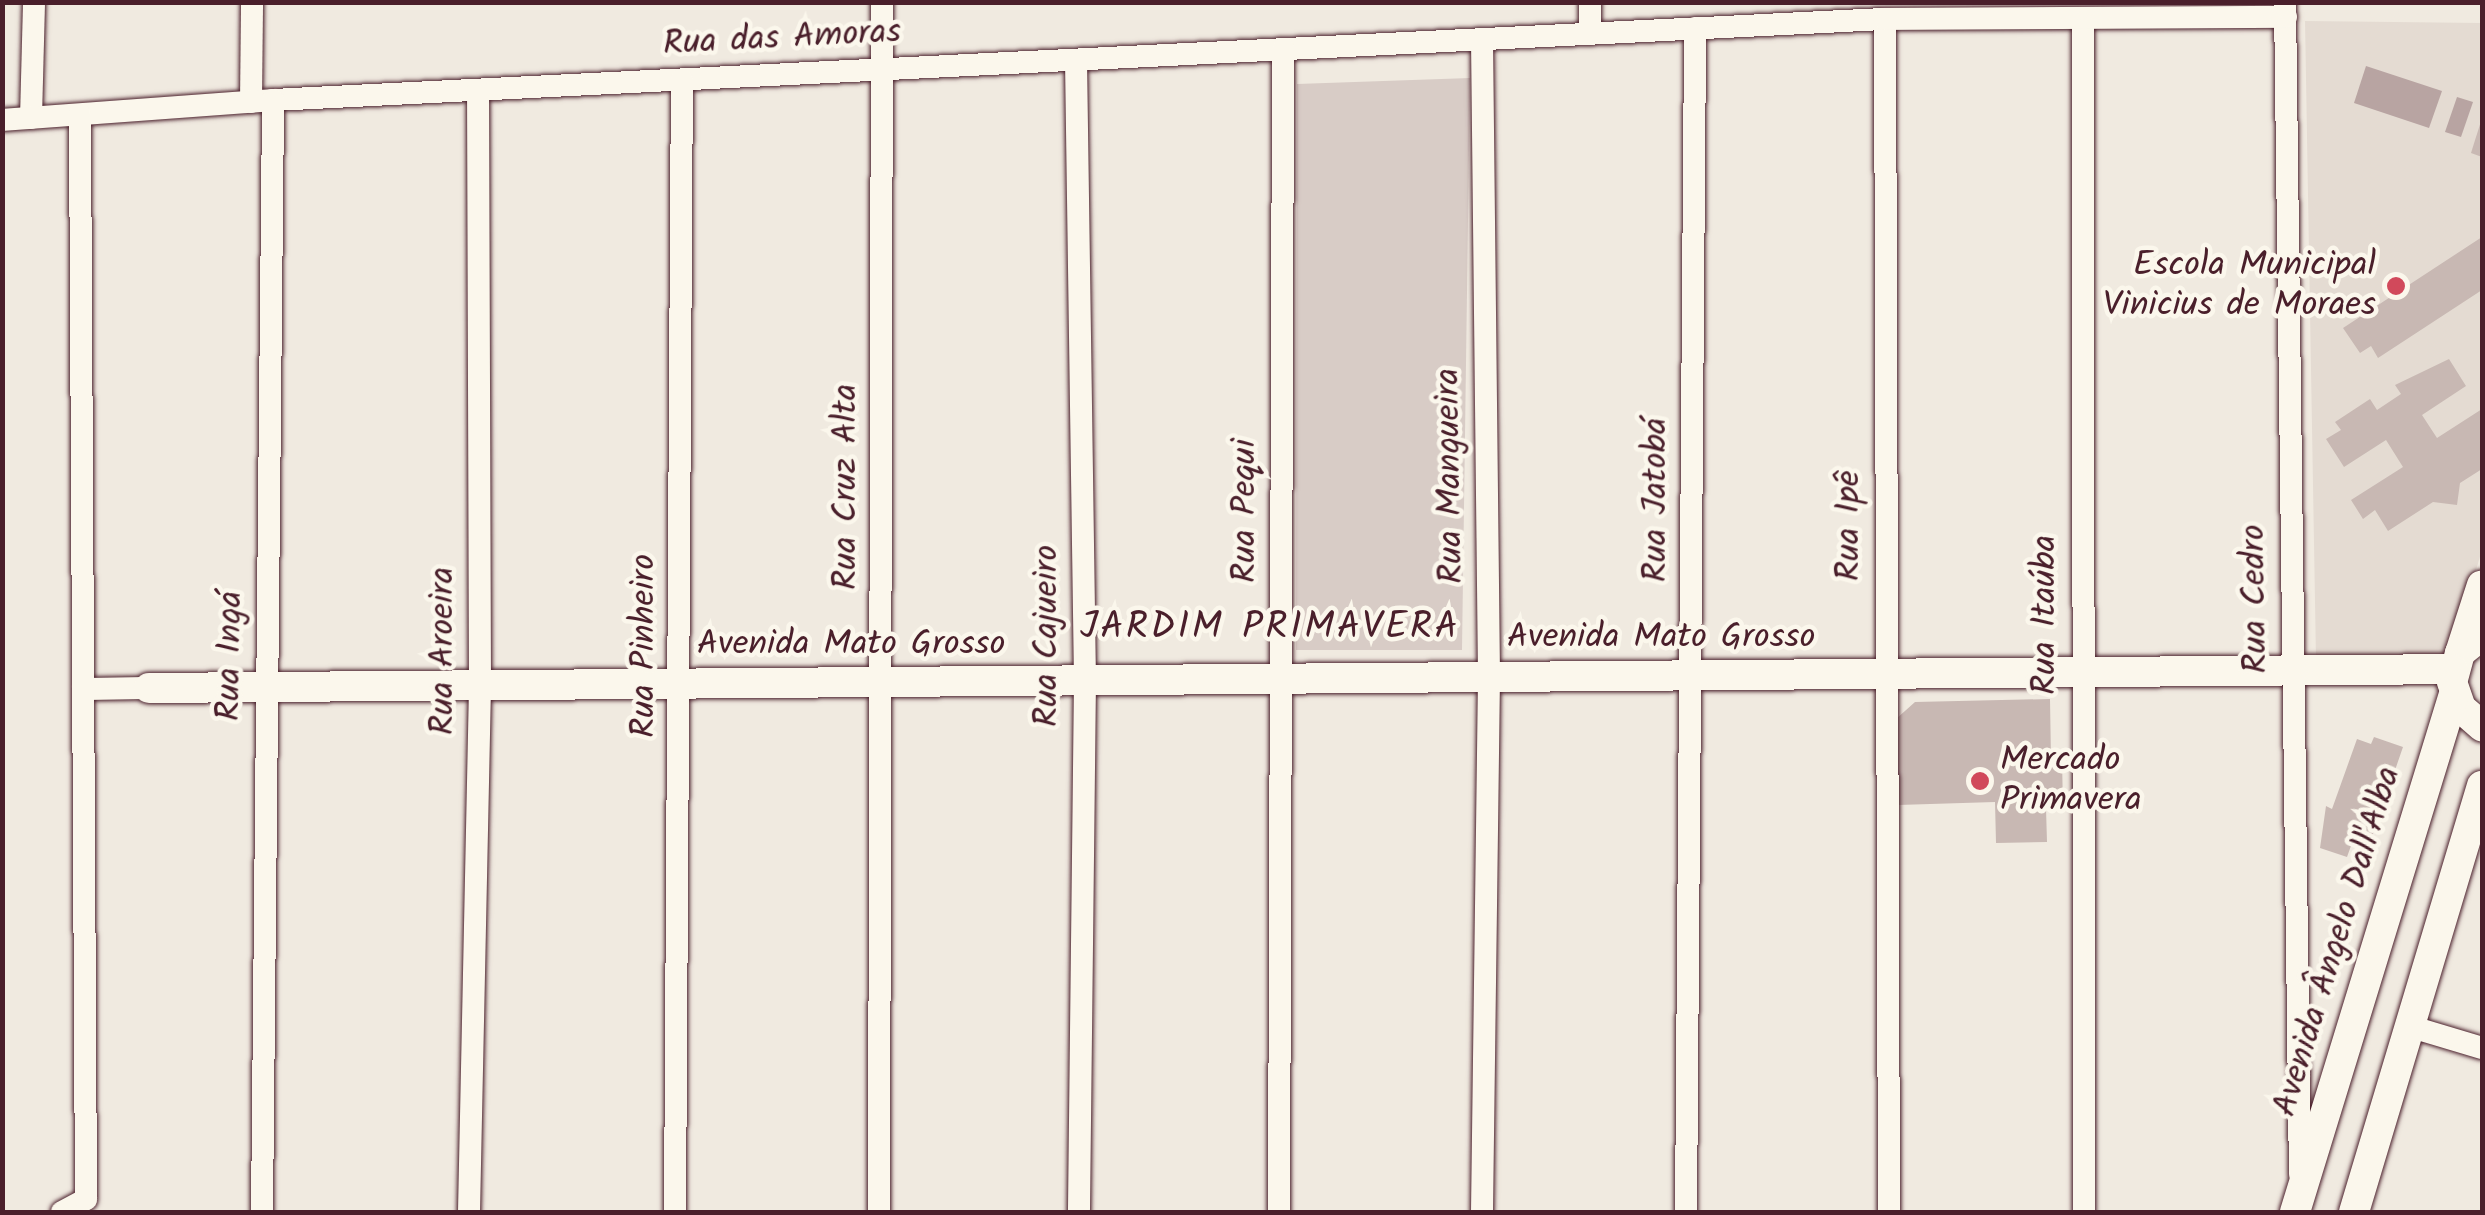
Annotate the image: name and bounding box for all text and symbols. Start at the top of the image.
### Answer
street label: Rua das Amoras [662,12,902,66]
place label: Escola Municipal Vinicius de Moraes [2103,245,2376,327]
marker: Escola Municipal Vinicius de Moraes [2385,275,2407,297]
street label: Rua Mangueira [1428,368,1474,584]
street label: Rua Cruz Alta [826,384,868,590]
street label: Rua Jatobá [1636,418,1678,582]
street label: Rua Pequi [1225,439,1267,583]
street label: Rua Ipê [1829,471,1871,581]
street label: Rua Cedro [2234,524,2278,674]
street label: Rua Itaúba [2025,535,2067,695]
street label: Rua Cajueiro [1027,545,1069,727]
street label: Rua Pinheiro [624,554,666,738]
street label: Rua Aroeira [423,567,465,735]
street label: Rua Ingá [209,590,253,722]
district label: JARDIM PRIMAVERA [1080,606,1460,652]
street label: Avenida Mato Grosso [1507,617,1815,659]
street label: Avenida Mato Grosso [697,624,1005,666]
place label: Mercado Primavera [2000,740,2142,822]
street label: Avenida Ângelo Dall'Alba [2265,762,2411,1122]
marker: Mercado Primavera [1969,770,1991,792]

